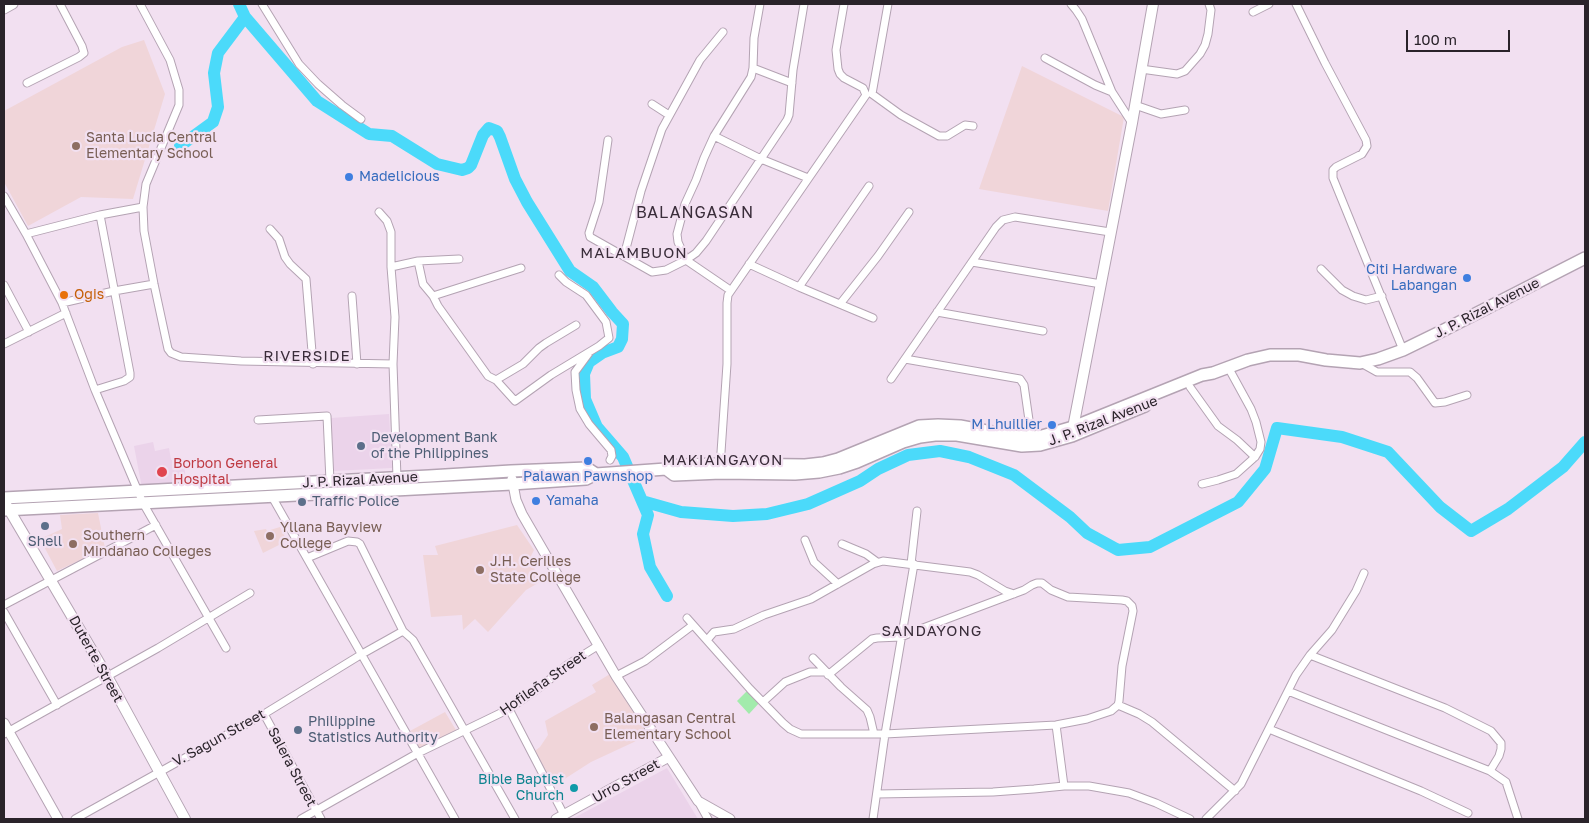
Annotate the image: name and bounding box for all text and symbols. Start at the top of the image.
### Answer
scale bar [1409,20,1513,52]
text: 100 m [1414,30,1457,48]
place label: Santa Lucia Central Elementary School [86,130,217,162]
marker: Santa Lucia Central Elementary School [70,140,82,152]
place label: Madelicious [359,169,440,185]
marker: Madelicious [343,171,355,183]
district label: BALANGASAN [635,203,755,223]
district label: MALAMBUON [579,244,689,262]
place label: Citi Hardware Labangan [1366,262,1457,294]
marker: Citi Hardware Labangan [1461,272,1473,284]
street label: J. P. Rizal Avenue [1432,274,1542,342]
place label: Ogis [74,287,104,303]
marker: Ogis [58,289,70,301]
district label: RIVERSIDE [262,347,352,365]
street label: J. P. Rizal Avenue [1046,392,1160,450]
place label: M Lhuillier [971,417,1042,433]
marker: M Lhuillier [1046,419,1058,431]
place label: Development Bank of the Philippines [371,430,498,462]
marker: Development Bank of the Philippines [355,440,367,452]
district label: MAKIANGAYON [661,451,785,469]
marker: Palawan Pawnshop [582,455,594,467]
place label: Borbon General Hospital [173,456,278,488]
marker: Borbon General Hospital [155,465,169,479]
street label: J. P. Rizal Avenue [302,469,418,491]
place label: Palawan Pawnshop [523,469,653,485]
place label: Yamaha [546,493,599,509]
place label: Traffic Police [312,494,399,510]
marker: Yamaha [530,495,542,507]
marker: Traffic Police [296,496,308,508]
marker: Shell [39,520,51,532]
place label: Yllana Bayview College [280,520,382,552]
place label: Southern Mindanao Colleges [83,528,211,560]
marker: Yllana Bayview College [264,530,276,542]
place label: Shell [28,534,62,550]
marker: Southern Mindanao Colleges [67,538,79,550]
place label: J.H. Cerilles State College [490,554,581,586]
marker: J.H. Cerilles State College [474,564,486,576]
street label: Duterte Street [65,613,127,705]
district label: SANDAYONG [880,622,984,640]
street label: Hofileña Street [497,647,589,719]
street label: V. Sagun Street [170,706,268,770]
place label: Balangasan Central Elementary School [604,711,736,744]
place label: Philippine Statistics Authority [308,714,438,746]
marker: Balangasan Central Elementary School [588,721,600,733]
street label: Salera Street [264,724,320,810]
marker: Philippine Statistics Authority [292,724,304,736]
street label: Urro Street [589,756,663,806]
place label: Bible Baptist Church [478,772,564,804]
marker: Bible Baptist Church [568,782,580,794]

